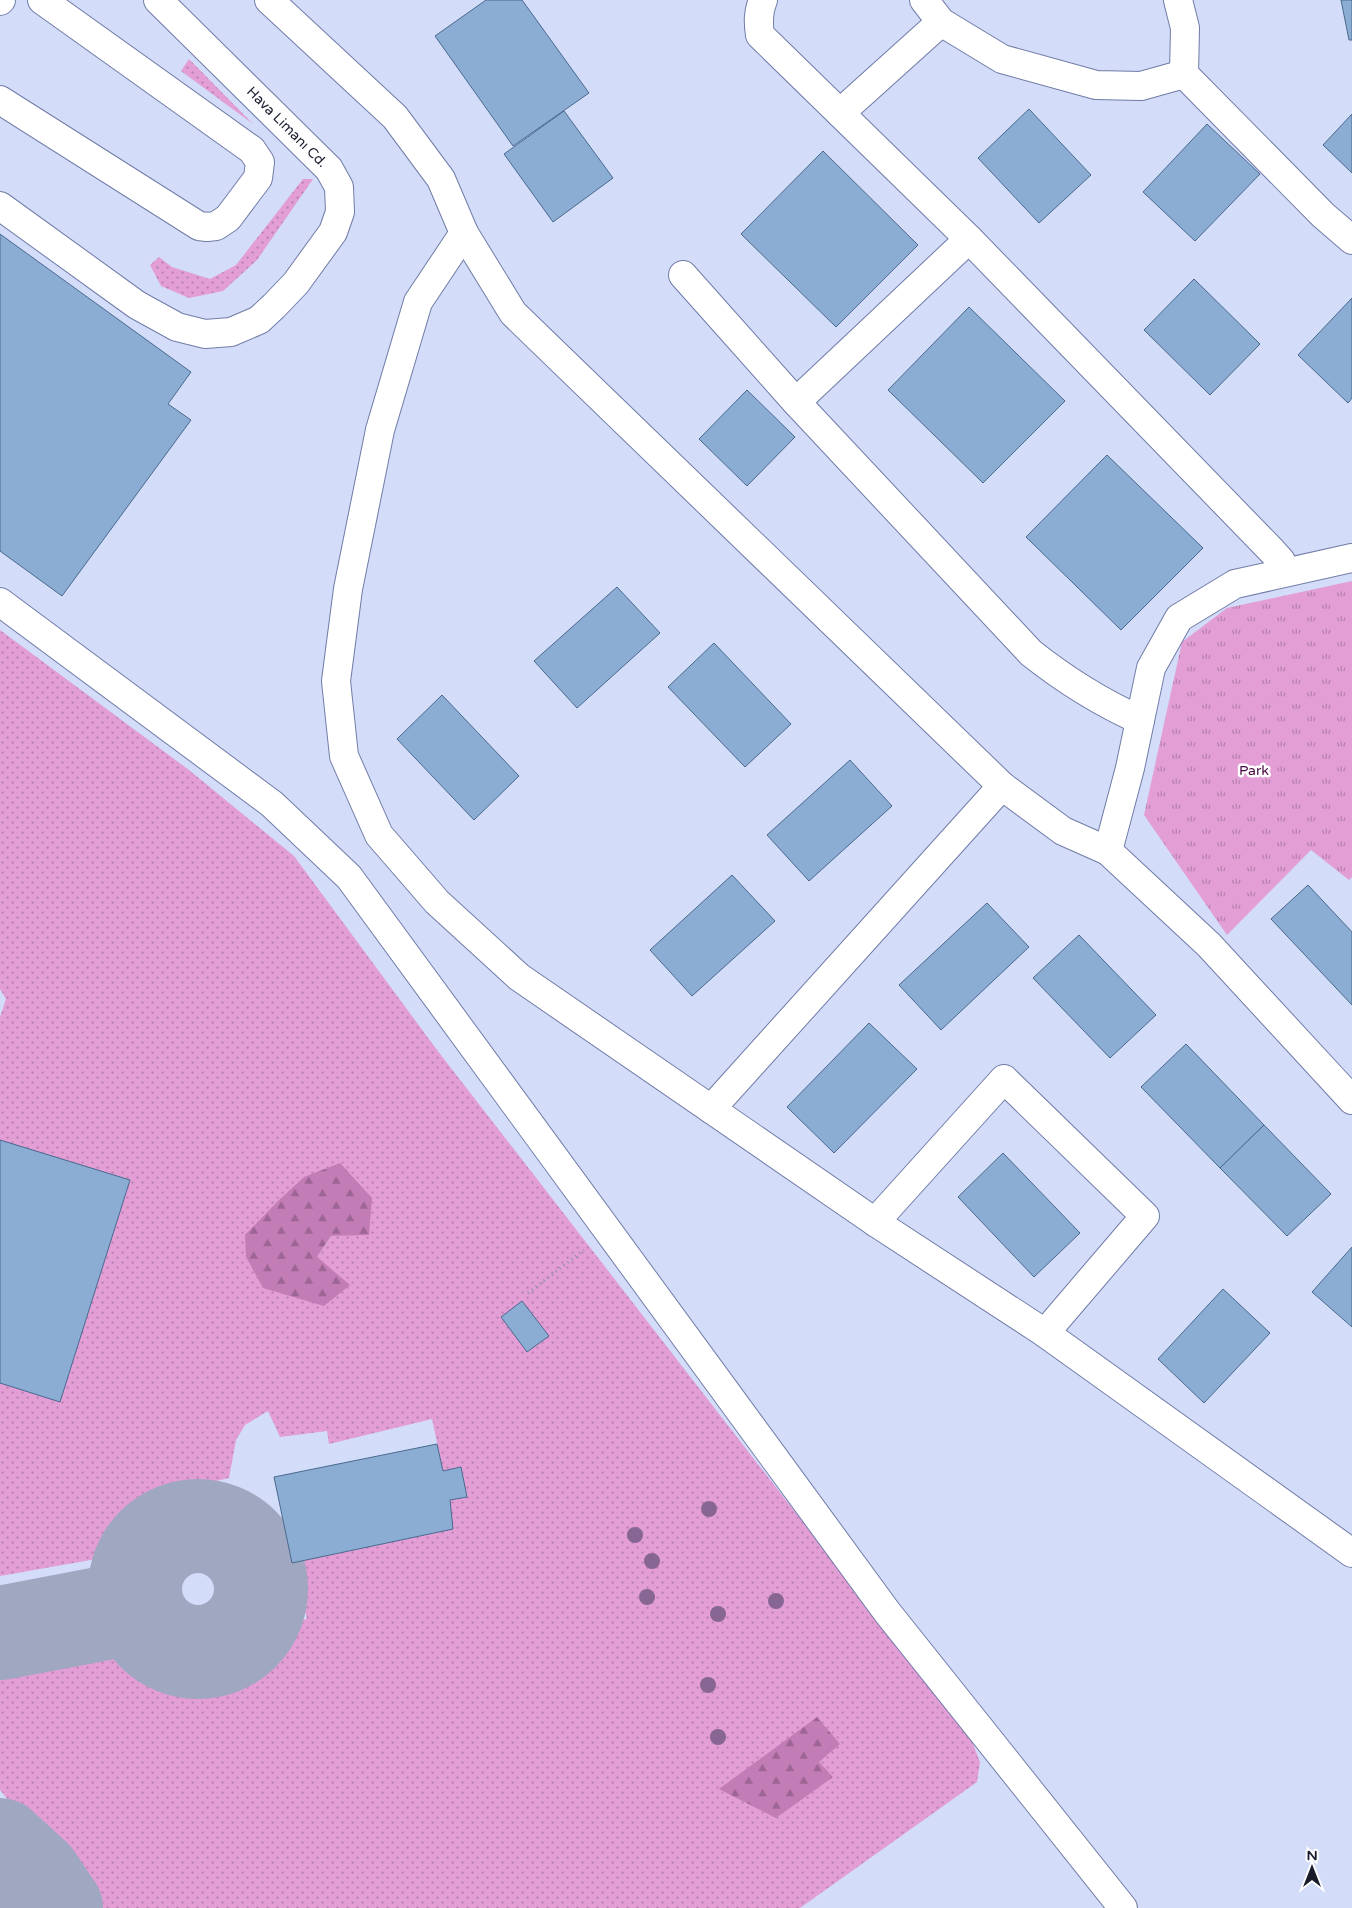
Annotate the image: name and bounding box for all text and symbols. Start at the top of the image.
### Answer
street label: Hava Limanı Cd. [243,83,331,171]
park label: Park [1239,762,1269,779]
north arrow [1287,1843,1337,1893]
text: N [1306,1847,1318,1864]

